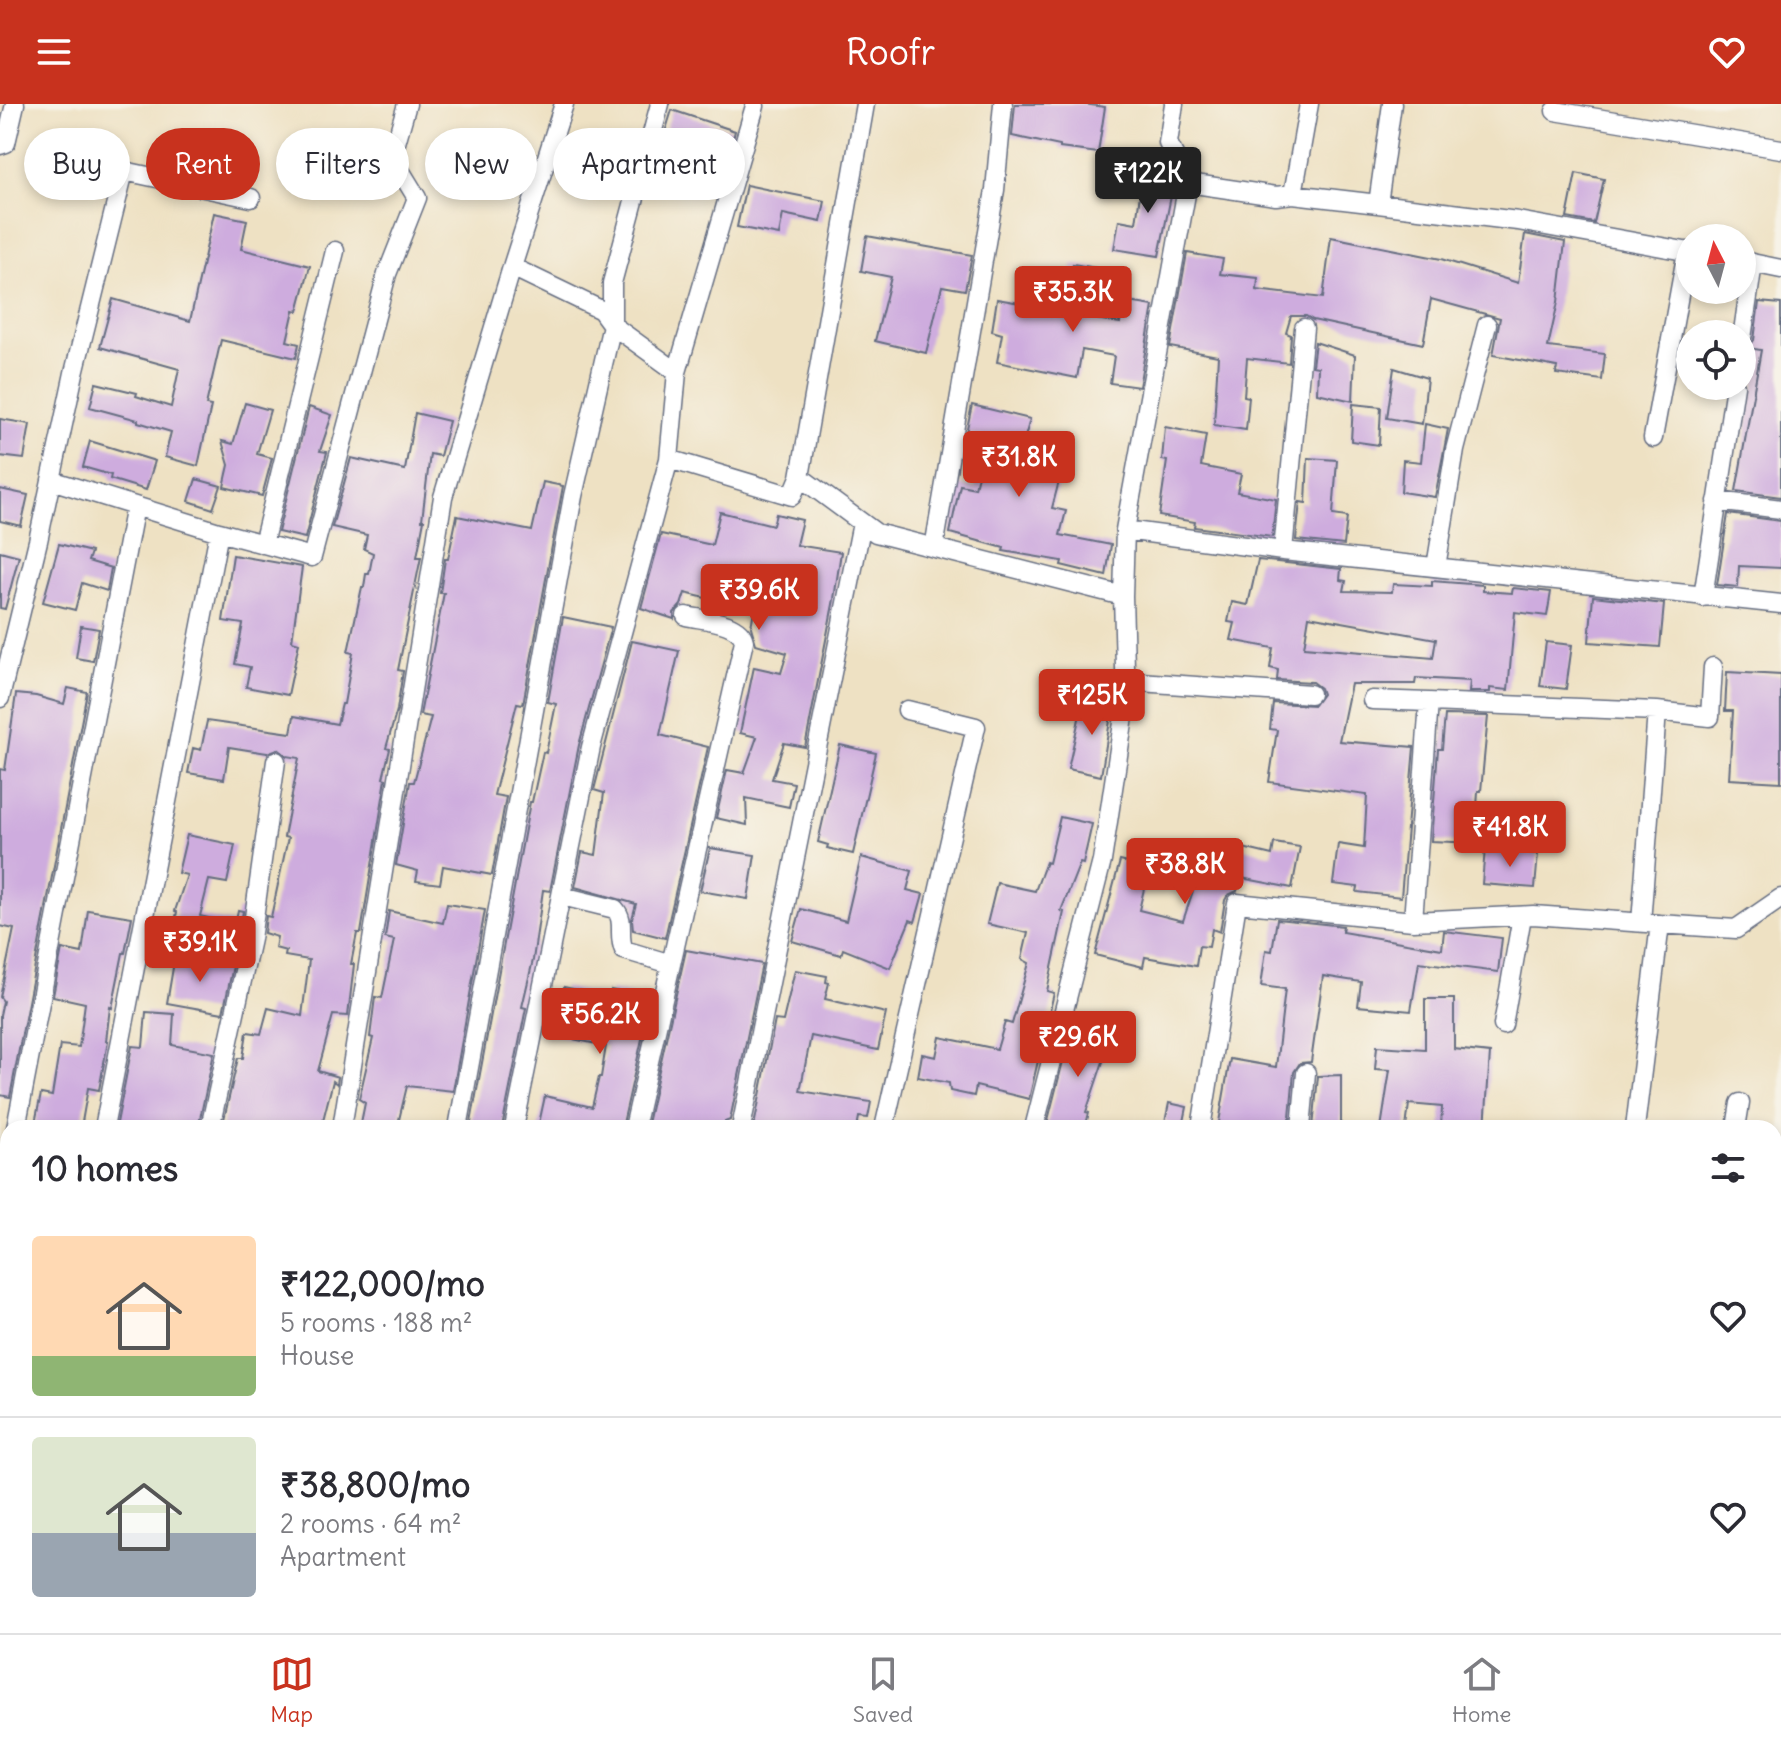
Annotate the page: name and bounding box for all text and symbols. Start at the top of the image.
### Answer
icon: menu [32,30,76,74]
text: Roofr [846,30,935,75]
icon: heart [1705,30,1749,74]
chip: Buy [24,128,130,200]
chip: Rent [146,128,260,200]
chip: Filters [276,128,409,200]
chip: New [425,128,537,200]
chip: Apartment [553,128,745,200]
pin: ₹122K [1092,147,1204,215]
text: ₹122K [1113,156,1183,189]
north arrow [1676,224,1756,304]
map controls [1676,224,1756,400]
pin: ₹35.3K [1008,266,1138,334]
text: ₹35.3K [1033,275,1113,308]
button: locate [1676,320,1756,400]
pin: ₹31.8K [954,431,1084,499]
text: ₹31.8K [981,440,1057,473]
pin: ₹39.6K [694,564,824,632]
text: ₹39.6K [719,573,799,606]
pin: ₹125K [1036,669,1148,737]
text: ₹125K [1057,678,1127,711]
pin: ₹41.8K [1445,801,1575,869]
text: ₹41.8K [1472,810,1548,843]
pin: ₹38.8K [1120,838,1250,906]
text: ₹38.8K [1144,847,1226,880]
pin: ₹39.1K [135,916,265,984]
text: ₹39.1K [163,925,237,958]
pin: ₹56.2K [535,988,665,1056]
text: ₹56.2K [560,997,640,1030]
pin: ₹29.6K [1013,1011,1143,1079]
text: ₹29.6K [1038,1020,1118,1053]
icon: filters [1706,1146,1750,1190]
text: 10 homes [32,1147,178,1190]
text: ₹122,000/mo [280,1262,485,1305]
icon: home [96,1268,192,1364]
icon: heart [1706,1294,1750,1338]
text: 5 rooms · 188 m² [280,1306,473,1339]
text: House [280,1339,354,1372]
text: ₹38,800/mo [280,1463,470,1506]
icon: home [96,1469,192,1565]
icon: heart [1706,1495,1750,1539]
text: 2 rooms · 64 m² [280,1507,462,1540]
text: Apartment [280,1540,406,1573]
tab: Map [270,1652,314,1728]
tab: Saved [853,1652,913,1728]
tab: Home [1452,1652,1511,1728]

